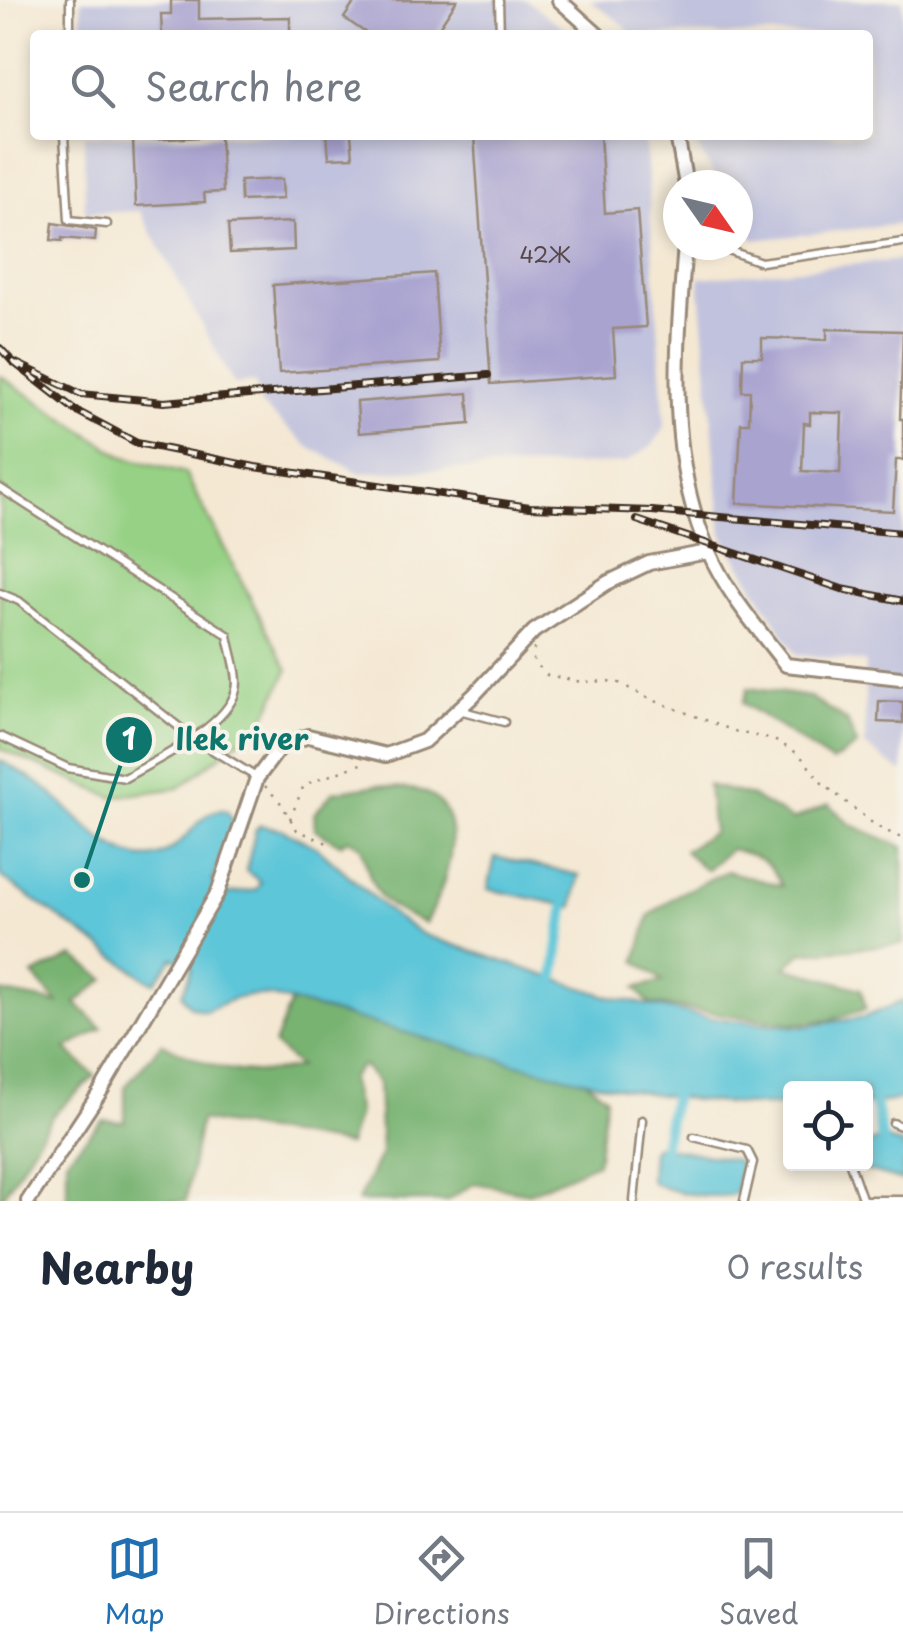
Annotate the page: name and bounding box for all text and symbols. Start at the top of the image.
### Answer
search box [30,30,873,140]
text: Search here [145,57,362,114]
icon: search [65,58,120,113]
north arrow [663,170,753,260]
house number: 42Ж [519,237,571,270]
callout: Ilek river [104,710,331,770]
text: 1 [122,715,136,760]
text: Ilek river [175,715,309,760]
map controls [783,1081,873,1171]
button: locate [783,1081,873,1171]
text: Nearby [40,1235,194,1298]
text: 0 results [727,1242,863,1290]
tab: Map [105,1531,164,1634]
tab: Directions [374,1531,510,1634]
tab: Saved [719,1531,798,1634]

